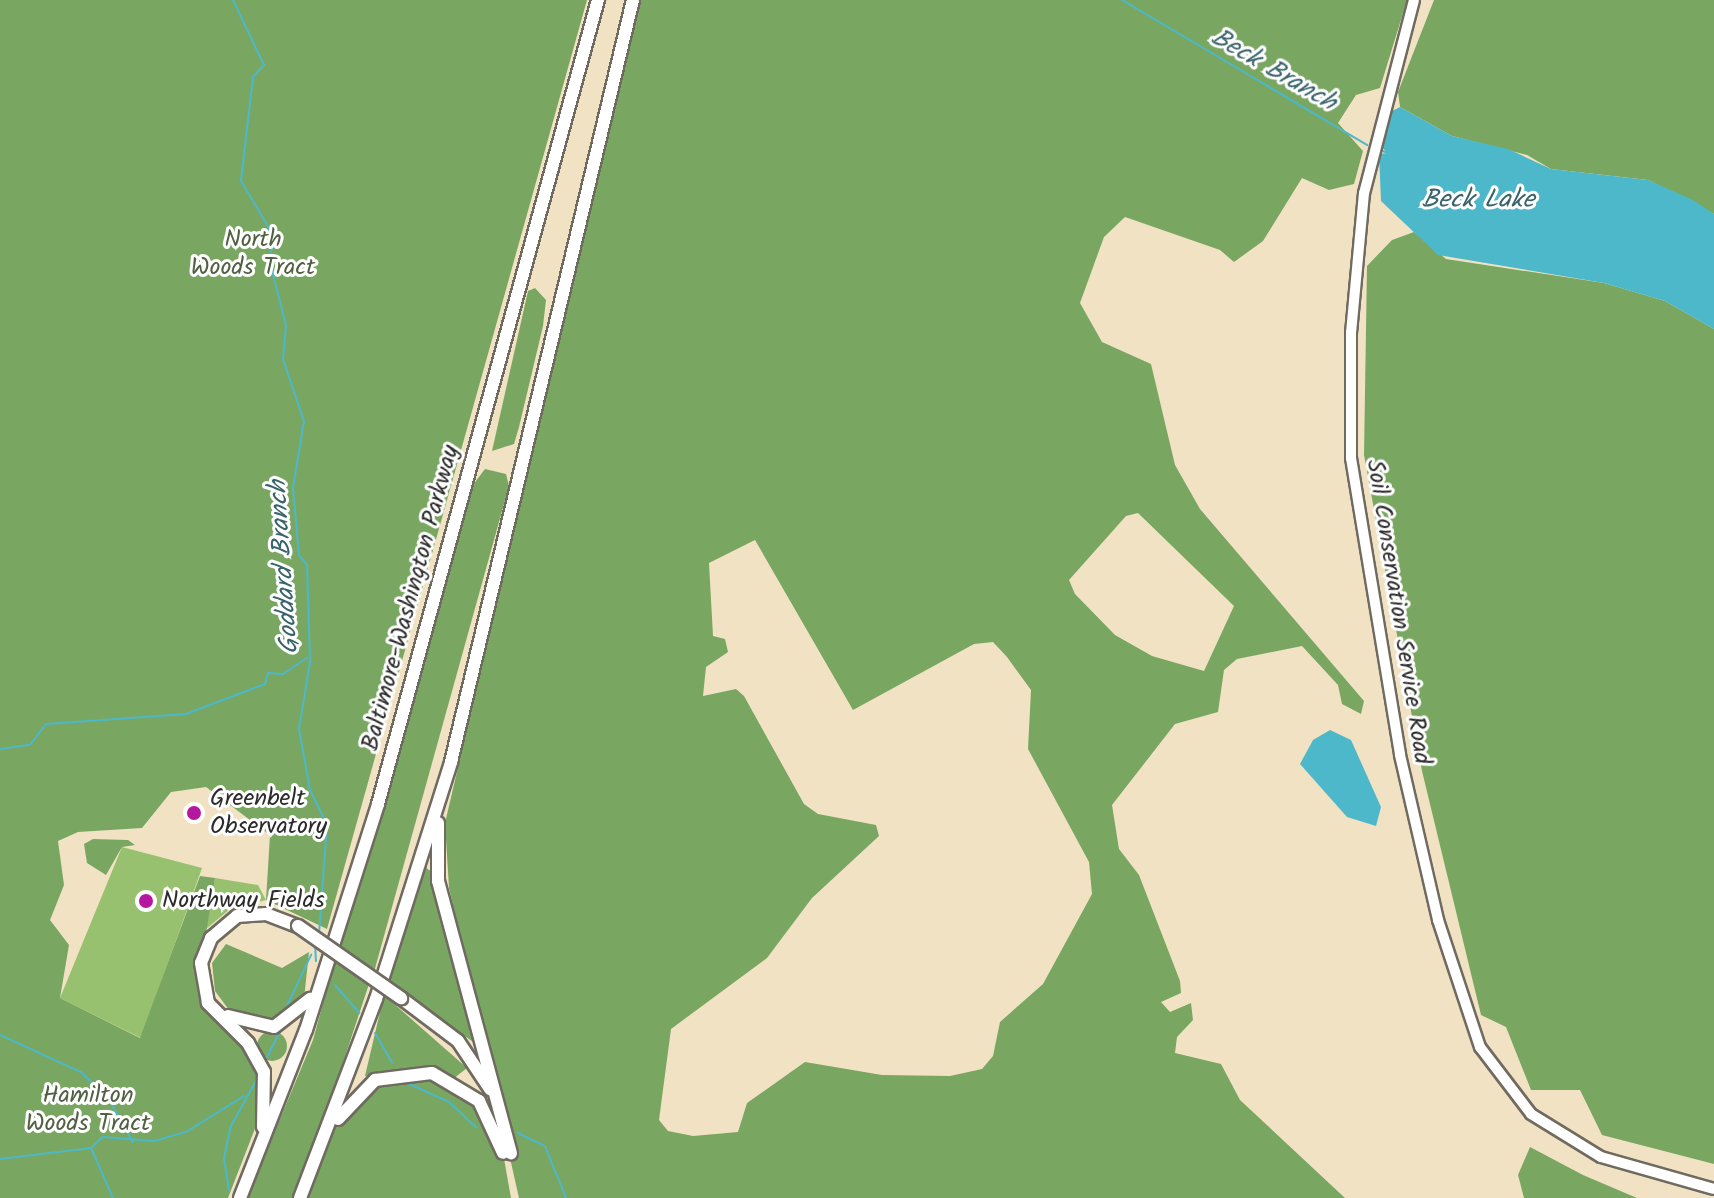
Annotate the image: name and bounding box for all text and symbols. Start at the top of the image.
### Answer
water label: Beck Branch [1205,23,1341,119]
water label: Beck Lake [1422,185,1534,217]
park label: North Woods Tract [191,226,315,282]
street label: Baltimore-Washington Parkway [356,442,466,754]
street label: Soil Conservation Service Road [1360,458,1436,766]
water label: Goddard Branch [263,479,307,655]
place label: Greenbelt Observatory [210,785,327,841]
marker: Greenbelt Observatory [185,804,203,822]
place label: Northway Fields [162,887,325,915]
marker: Northway Fields [137,892,155,910]
park label: Hamilton Woods Tract [26,1082,150,1138]

